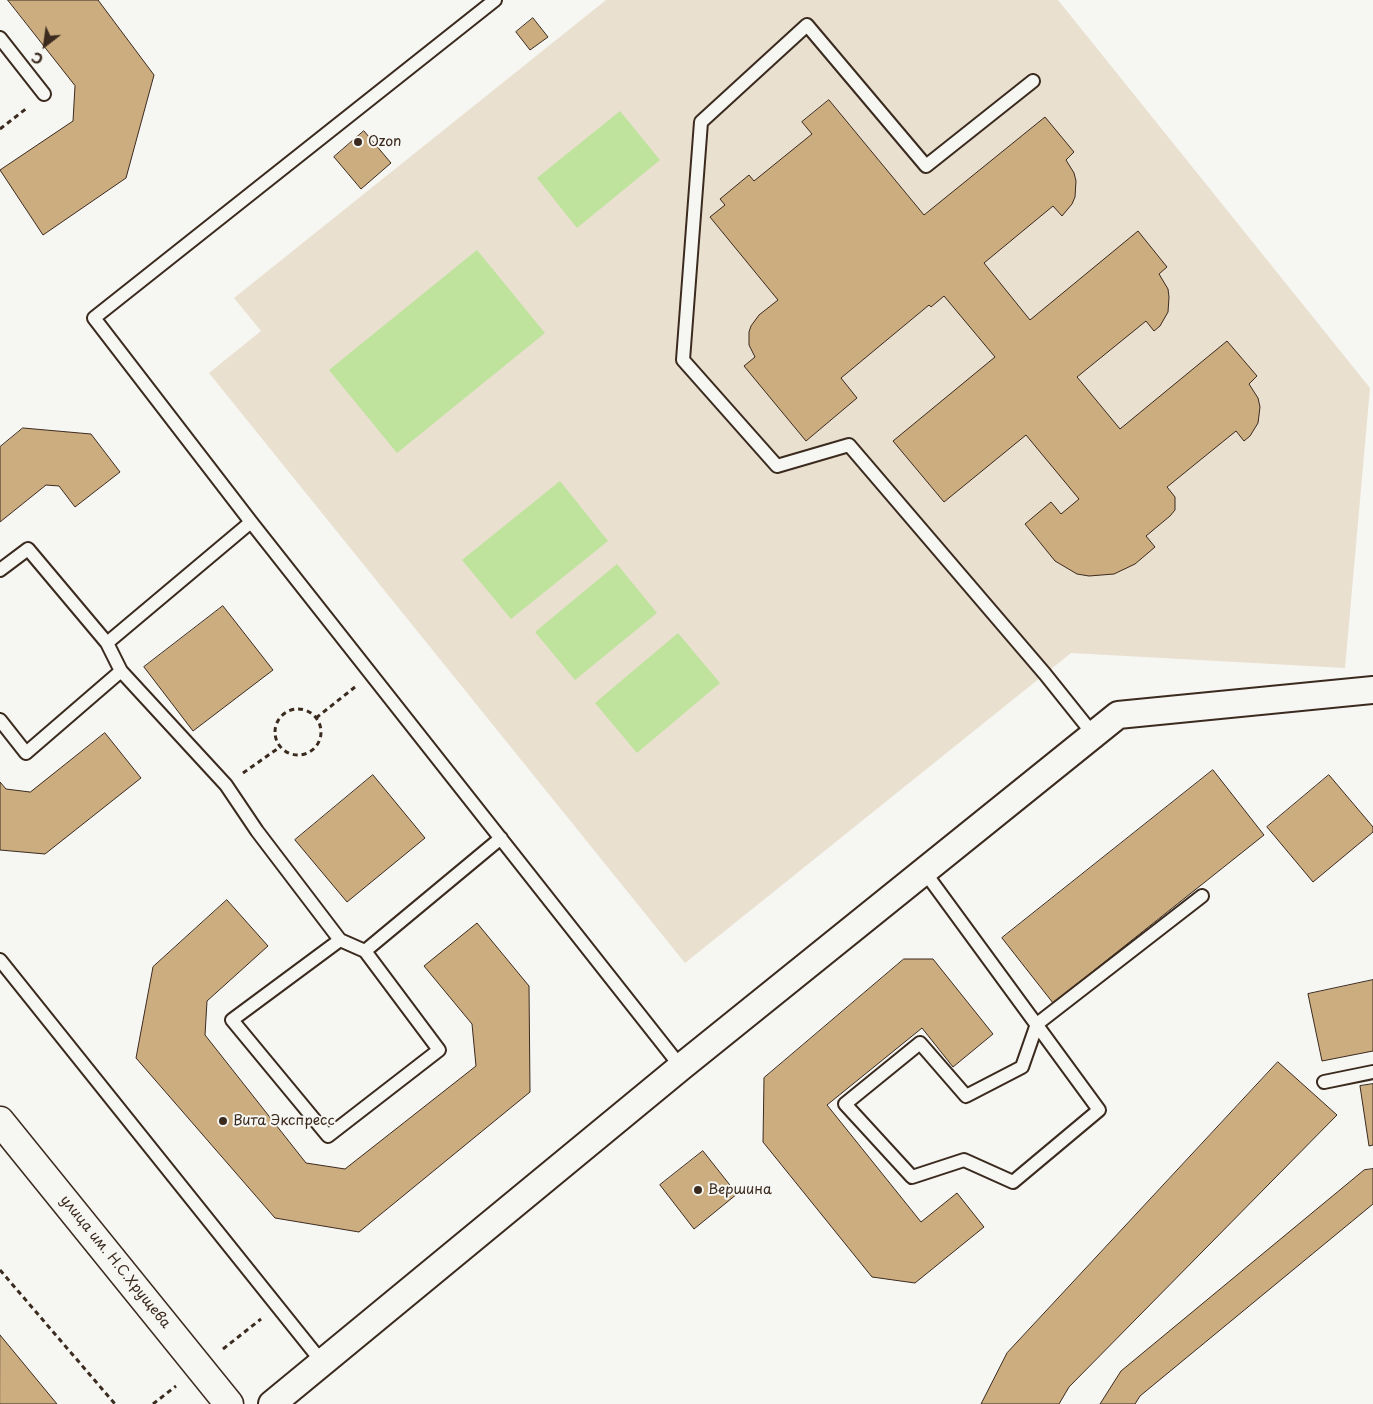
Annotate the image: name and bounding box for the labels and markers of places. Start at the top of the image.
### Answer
place label: Ozon [368,134,401,150]
marker: Ozon [352,136,364,148]
place label: Вита Экспресс [233,1113,335,1129]
marker: Вита Экспресс [217,1115,229,1127]
place label: Вершина [708,1182,772,1198]
marker: Вершина [692,1184,704,1196]

